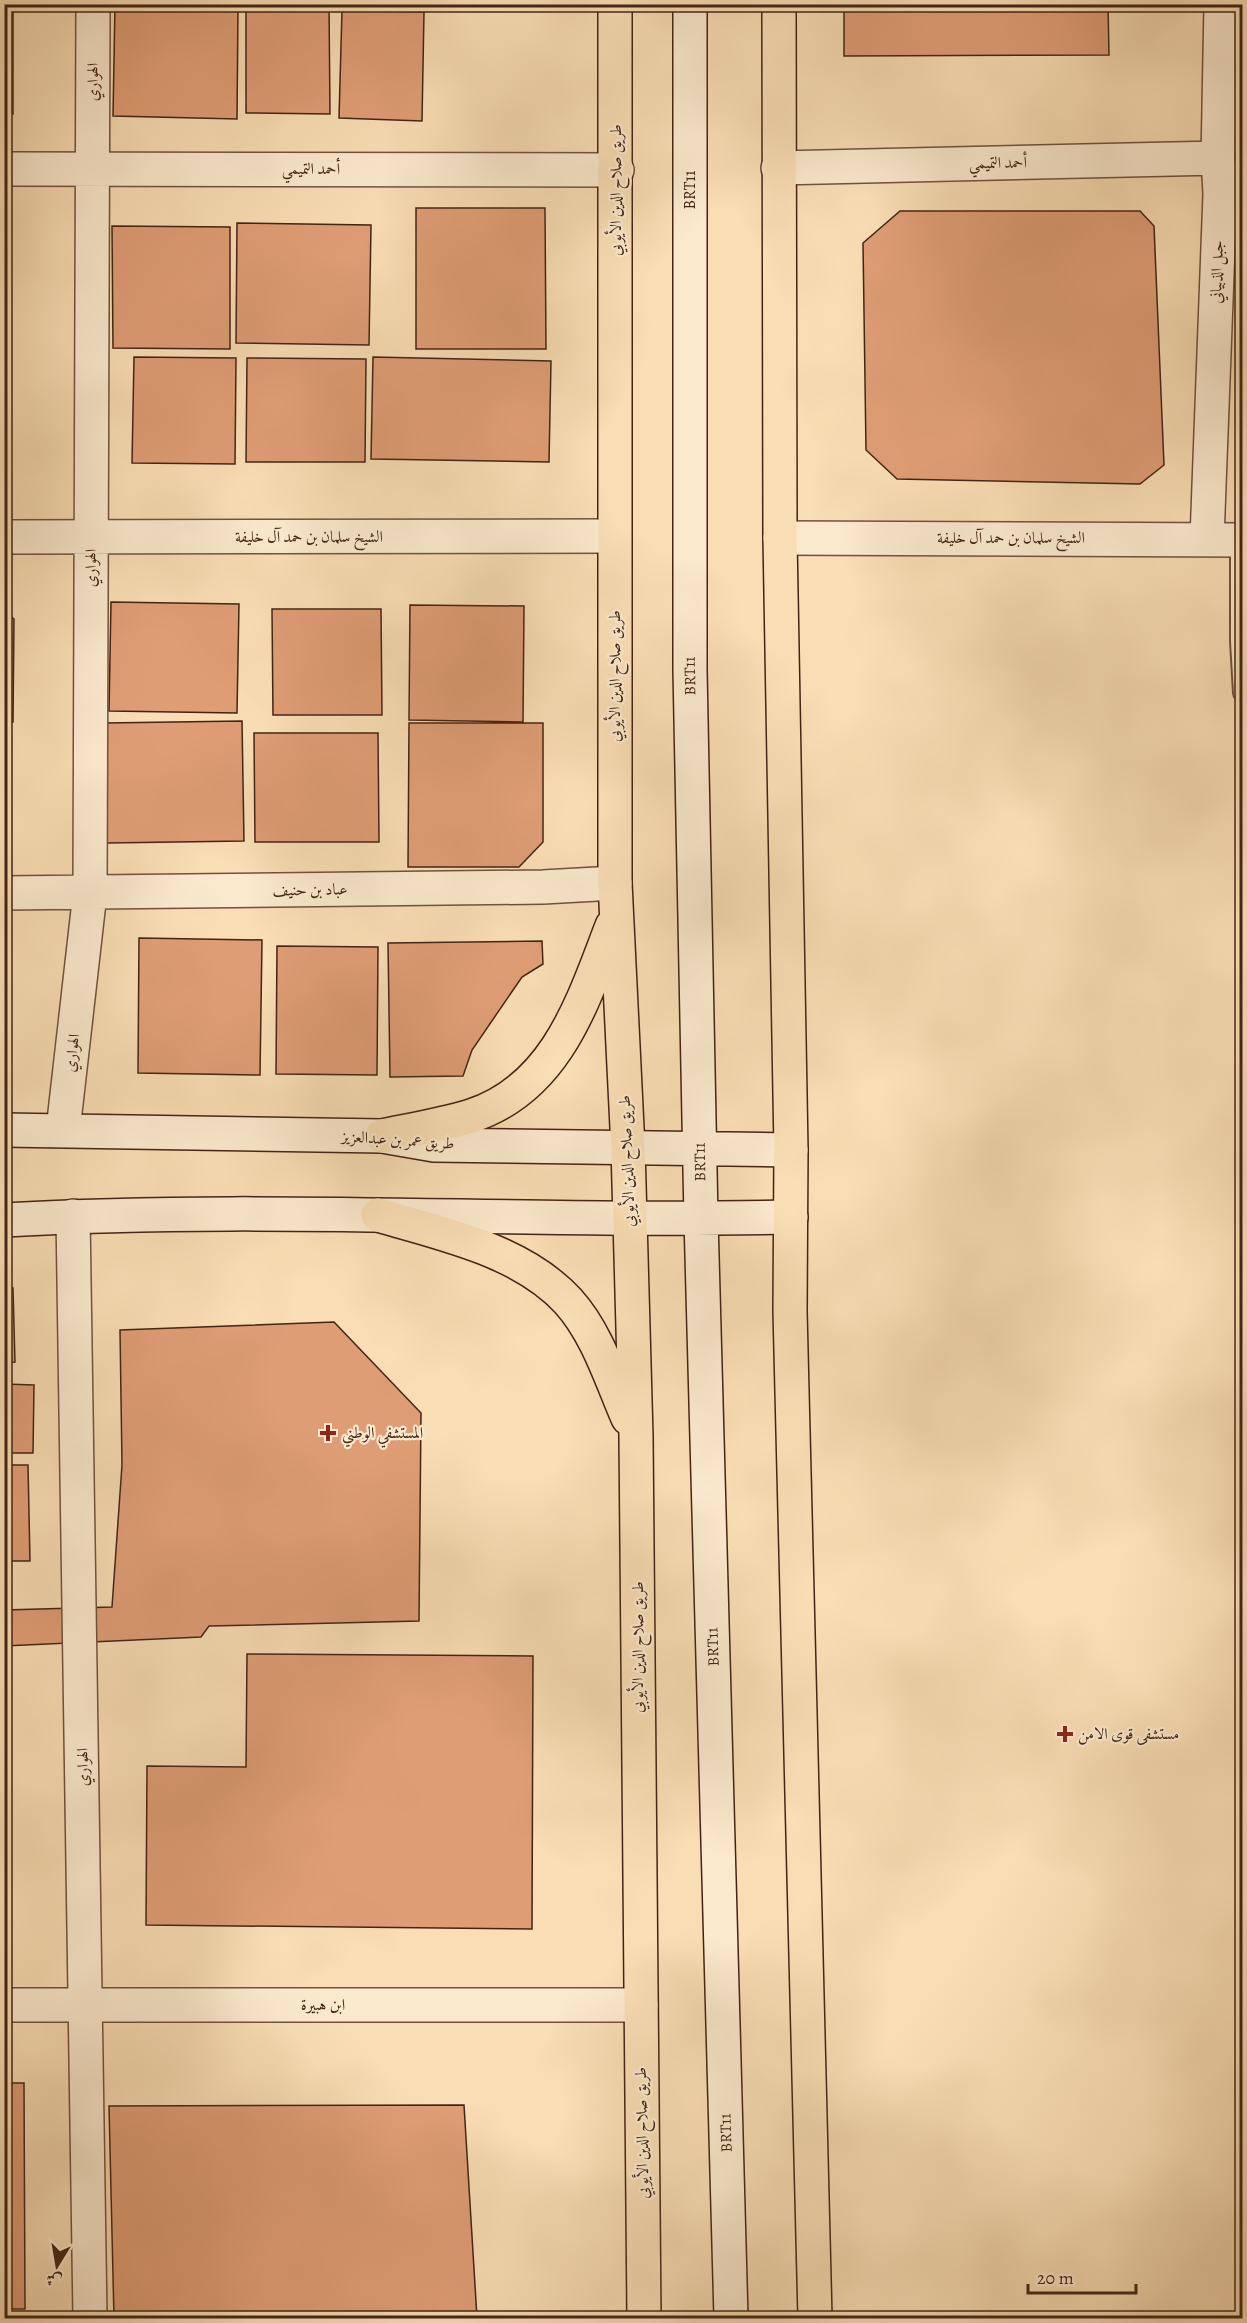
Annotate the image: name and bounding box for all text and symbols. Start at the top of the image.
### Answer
street label: الهواري [82,63,105,101]
street label: طريق صلاح الدين الأيوبي [604,124,630,256]
street label: أحمد التميمي [969,150,1028,179]
street label: أحمد التميمي [282,157,340,184]
street label: BRT11 [679,170,701,210]
street label: جبل الذبياني [1205,240,1230,304]
street label: الشيخ سلمان بن حمد آل خليفة [235,526,383,551]
street label: الشيخ سلمان بن حمد آل خليفة [937,527,1085,552]
street label: الهواري [80,549,103,587]
street label: طريق صلاح الدين الأيوبي [603,610,629,742]
street label: BRT11 [679,656,701,696]
street label: عباد بن حنيف [272,878,348,902]
street label: الهواري [59,1033,86,1074]
street label: طريق صلاح الدين الأيوبي [613,1095,643,1227]
street label: طريق عمر بن عبدالعزيز [339,1125,455,1155]
street label: BRT11 [689,1142,711,1182]
place label: المستشفي الوطني [342,1422,423,1448]
marker: المستشفي الوطني [319,1424,337,1442]
street label: طريق صلاح الدين الأيوبي [626,1581,652,1713]
street label: BRT11 [701,1627,725,1667]
place label: مستشفى قوى الامن [1078,1723,1179,1745]
marker: مستشفى قوى الامن [1056,1725,1074,1743]
street label: الهواري [72,1748,95,1786]
street label: ابن هبيرة [301,1994,345,2016]
street label: طريق صلاح الدين الأيوبي [629,2067,657,2199]
street label: BRT11 [714,2113,738,2153]
north arrow [27,2236,87,2296]
scale bar [1028,2257,1136,2295]
text: 20 m [1037,2266,1074,2290]
text: ش [44,2267,64,2292]

